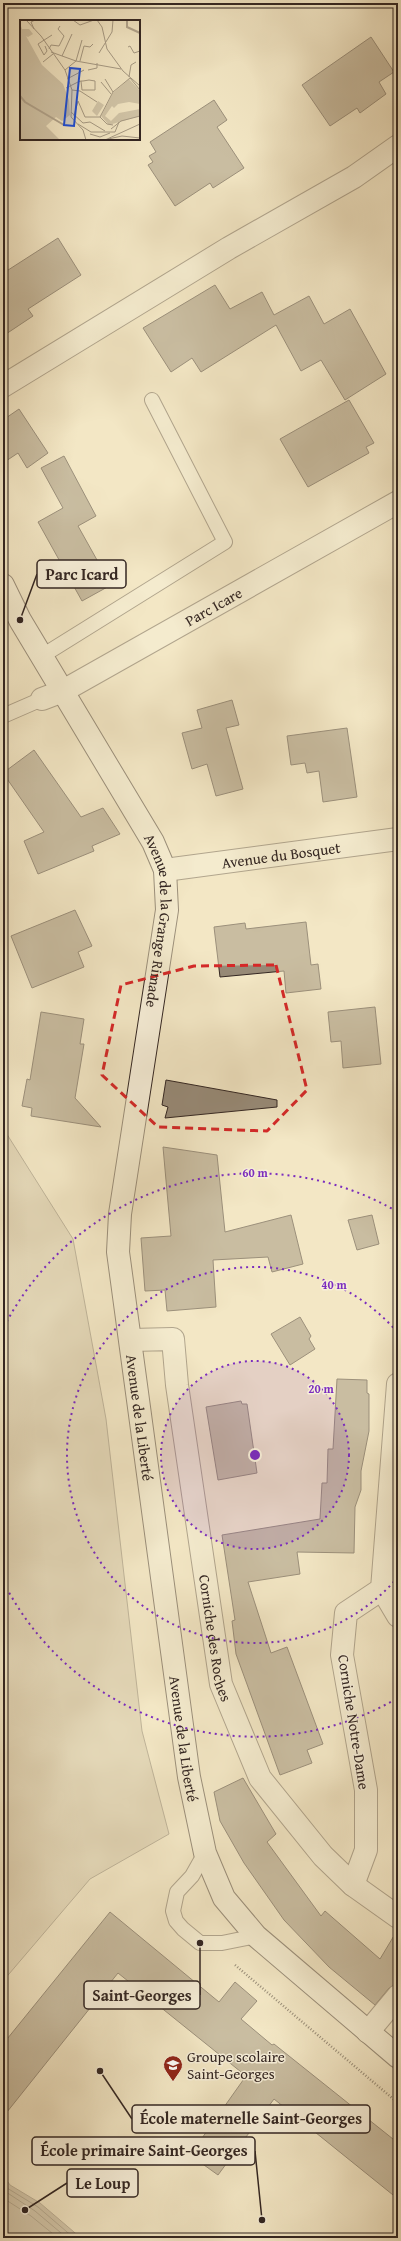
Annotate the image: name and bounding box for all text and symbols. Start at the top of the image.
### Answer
inset map [20,20,140,140]
callout: Parc Icard [37,560,126,588]
text: Parc Icard [46,562,119,586]
street label: Parc Icare [181,582,246,631]
street label: Avenue de la Grange Rimade [140,829,177,1009]
street label: Avenue du Bosquet [220,836,342,873]
text: 60 m [242,1164,268,1181]
text: 40 m [321,1276,347,1293]
street label: Avenue de la Liberté [121,1353,159,1482]
text: 20 m [308,1380,334,1397]
centre of rings [248,1448,262,1462]
street label: Corniche des Roches [195,1573,238,1704]
street label: Corniche Notre-Dame [333,1653,375,1791]
street label: Avenue de la Liberté [165,1674,204,1804]
callout: Saint-Georges [84,1981,200,2009]
text: Saint-Georges [92,1983,192,2007]
place label: Groupe scolaire Saint-Georges [187,2046,285,2084]
school or university icon: Groupe scolaire Saint-Georges [162,2054,184,2082]
callout: École maternelle Saint-Georges [132,2105,370,2133]
text: École maternelle Saint-Georges [140,2106,362,2130]
callout: École primaire Saint-Georges [32,2137,255,2165]
text: École primaire Saint-Georges [40,2138,248,2162]
callout: Le Loup [67,2169,138,2197]
text: Le Loup [76,2171,130,2195]

